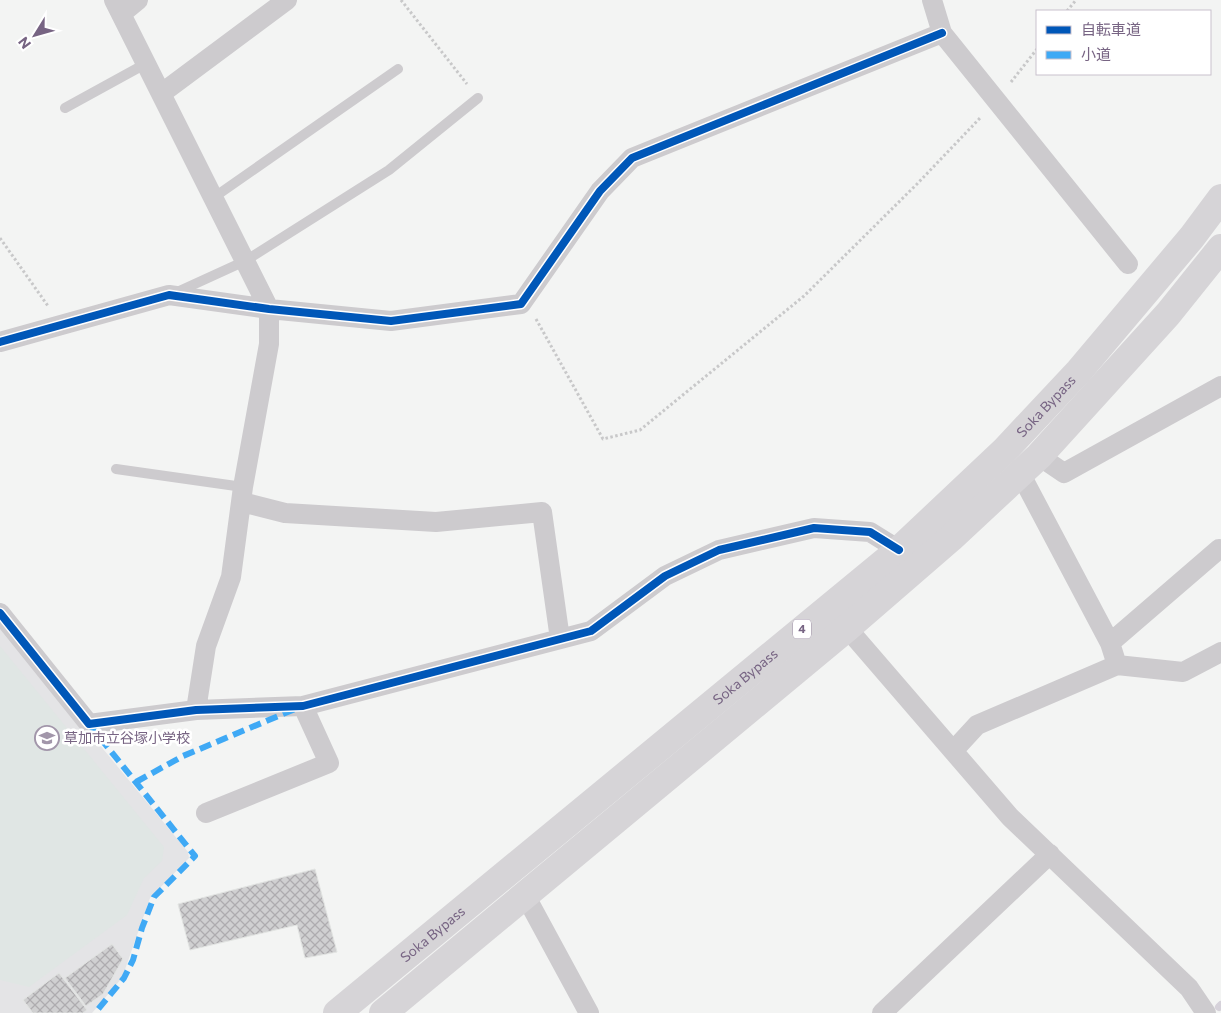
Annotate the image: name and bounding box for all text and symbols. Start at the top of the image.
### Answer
north arrow [10,10,60,60]
legend [1036,10,1211,75]
text: 自転車道 [1081,20,1141,38]
text: N [14,34,34,52]
text: 小道 [1081,45,1111,63]
street label: Soka Bypass [1013,371,1079,440]
road number: 4 [793,620,811,638]
street label: Soka Bypass [709,645,781,708]
school or university icon: 草加市立谷塚小学校 [34,725,60,751]
place label: 草加市立谷塚小学校 [64,729,190,746]
street label: Soka Bypass [397,902,468,965]

